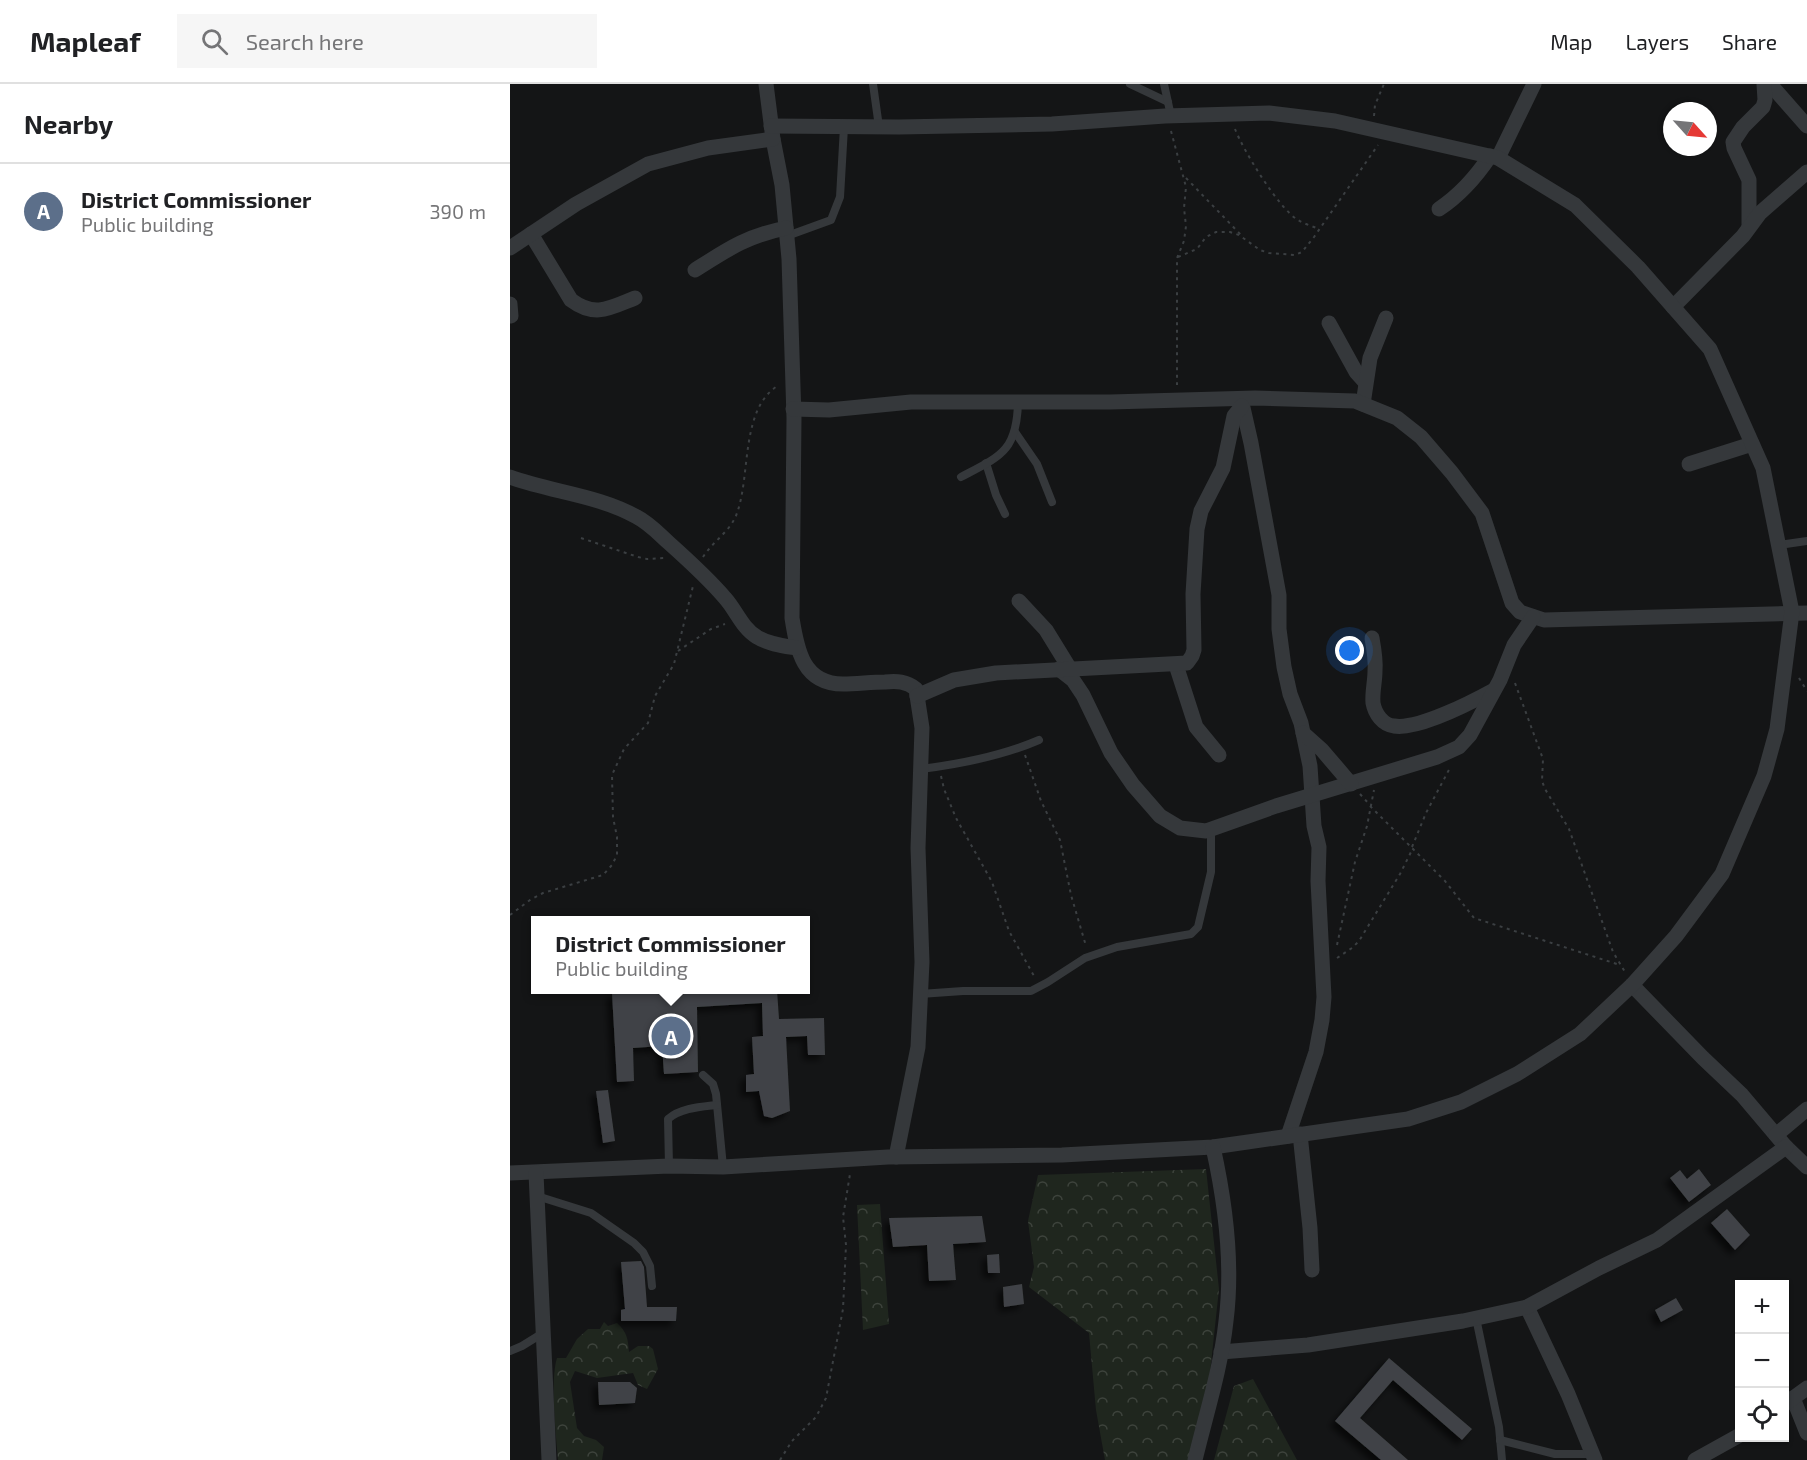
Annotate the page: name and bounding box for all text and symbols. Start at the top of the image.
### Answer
search box [177,14,597,68]
text: Mapleaf [30,24,141,58]
icon: search [198,25,231,58]
text: Search here [246,28,364,54]
text: Map [1550,29,1592,54]
text: Layers [1625,29,1689,54]
text: Share [1722,29,1777,54]
north arrow [1663,102,1717,156]
text: Nearby [24,108,113,139]
text: District Commissioner [81,186,311,212]
text: A [37,199,50,223]
text: 390 m [429,199,486,223]
text: Public building [81,212,214,236]
your location [1335,636,1364,665]
popup [531,916,810,994]
text: District Commissioner [555,930,786,956]
text: Public building [555,956,688,980]
pin: A [652,1014,690,1058]
map controls [1735,1280,1789,1442]
button: + [1735,1280,1789,1334]
button: − [1735,1334,1789,1388]
button: locate [1735,1388,1789,1442]

